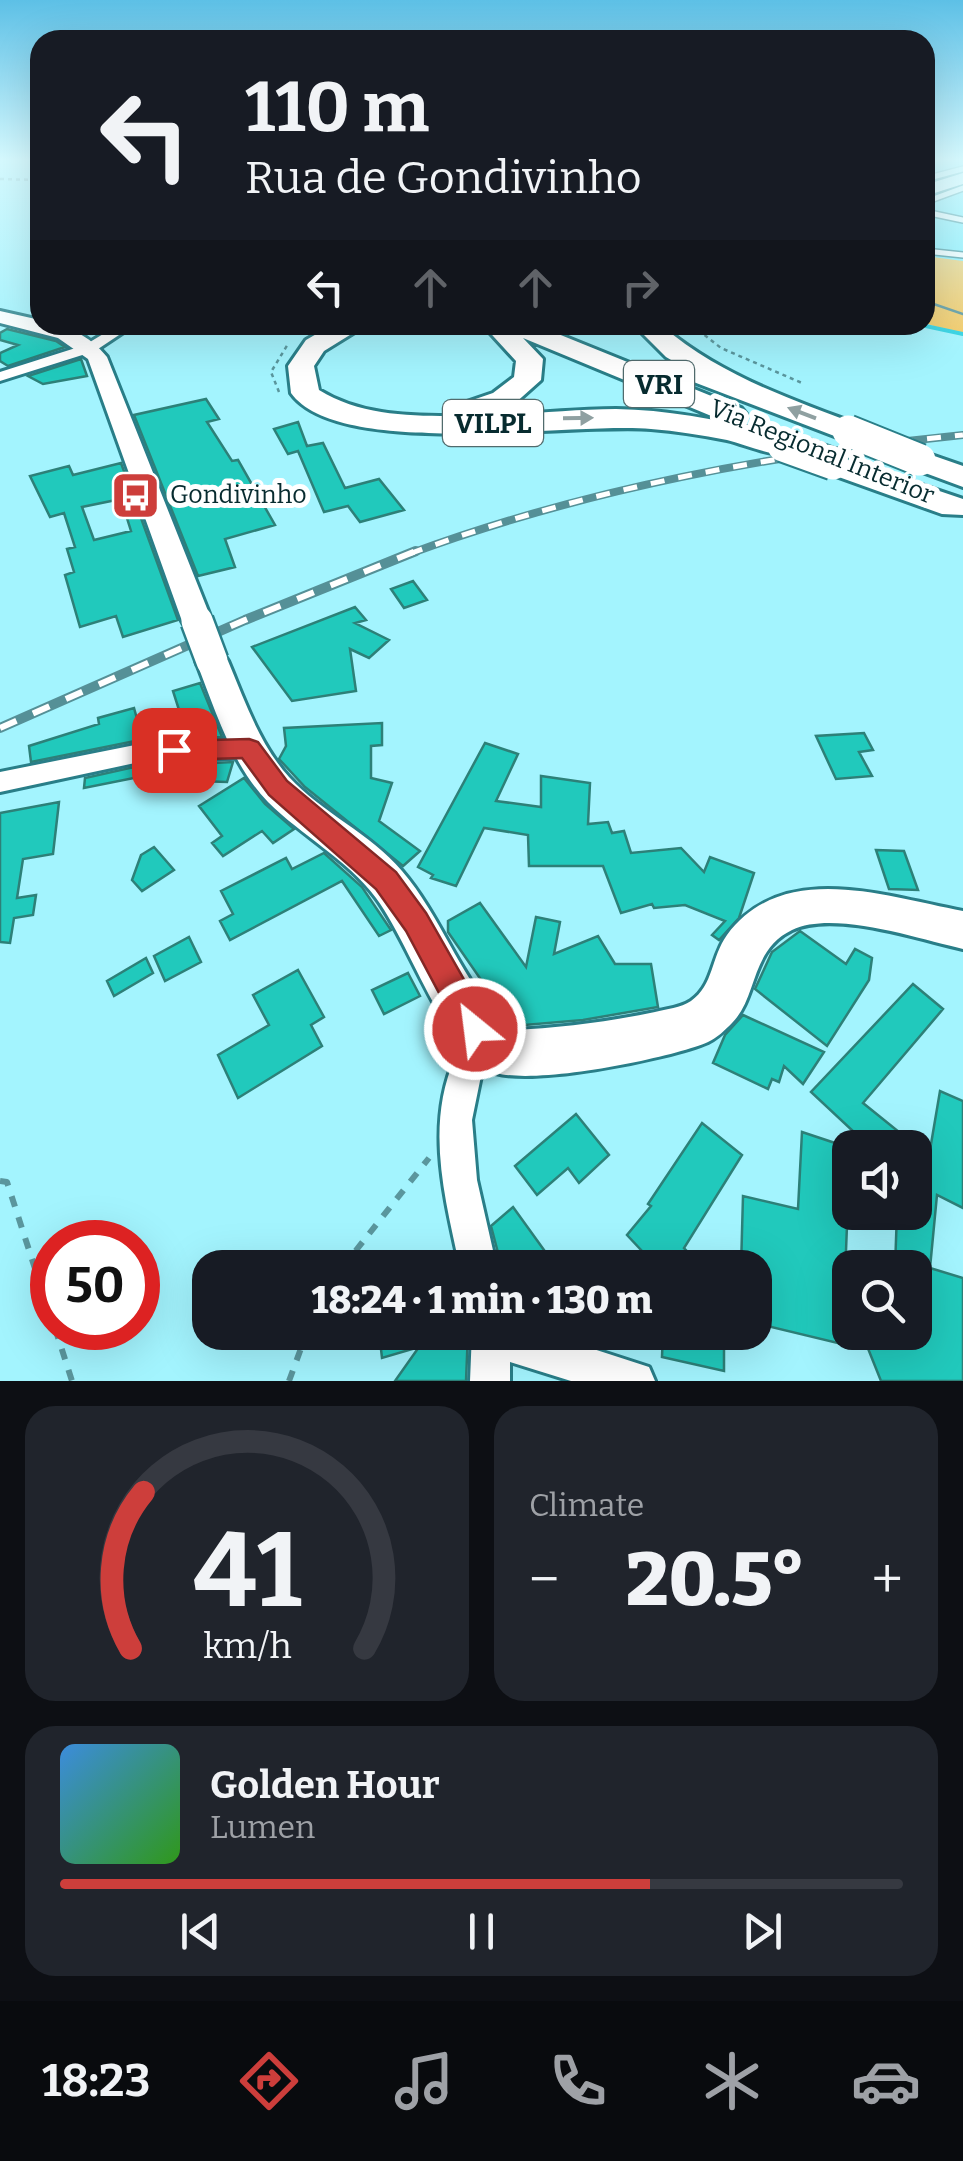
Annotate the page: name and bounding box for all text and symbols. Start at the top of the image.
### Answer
text: 110 m [245,66,429,150]
icon: left [80,70,210,200]
text: Rua de Gondivinho [245,151,642,205]
icon: left [298,260,353,315]
icon: ahead [403,260,458,315]
icon: ahead [508,260,563,315]
icon: right [613,260,668,315]
road number: VRI [624,361,694,407]
street label: Via Regional Interior [705,393,939,511]
road number: VILPL [443,400,543,446]
one-way arrow [786,405,816,421]
one-way arrow [563,410,595,426]
bus stop icon: Gondivinho [109,469,161,521]
place label: Gondivinho [170,480,307,510]
pin [132,708,217,793]
icon: arrive [147,723,202,778]
position arrow [423,977,527,1081]
map controls [832,1130,932,1350]
button: sound [832,1130,932,1230]
speed limit sign: 50 [30,1220,160,1350]
button: search [832,1250,932,1350]
text: 18:24 · 1 min · 130 m [312,1277,652,1323]
text: Climate [529,1486,644,1524]
text: 41 [193,1509,301,1634]
text: 20.5° [626,1535,805,1625]
text: − [529,1547,559,1613]
text: + [872,1547,903,1613]
text: km/h [203,1625,291,1667]
text: Golden Hour [210,1762,440,1808]
text: Lumen [210,1808,315,1846]
icon: previous [173,1904,228,1959]
icon: pause [454,1904,509,1959]
icon: next [735,1904,790,1959]
icon: directions [234,2046,304,2116]
icon: music [389,2046,459,2116]
icon: phone [543,2046,613,2116]
icon: climate [697,2046,767,2116]
icon: car [851,2046,921,2116]
text: 18:23 [42,2054,150,2108]

